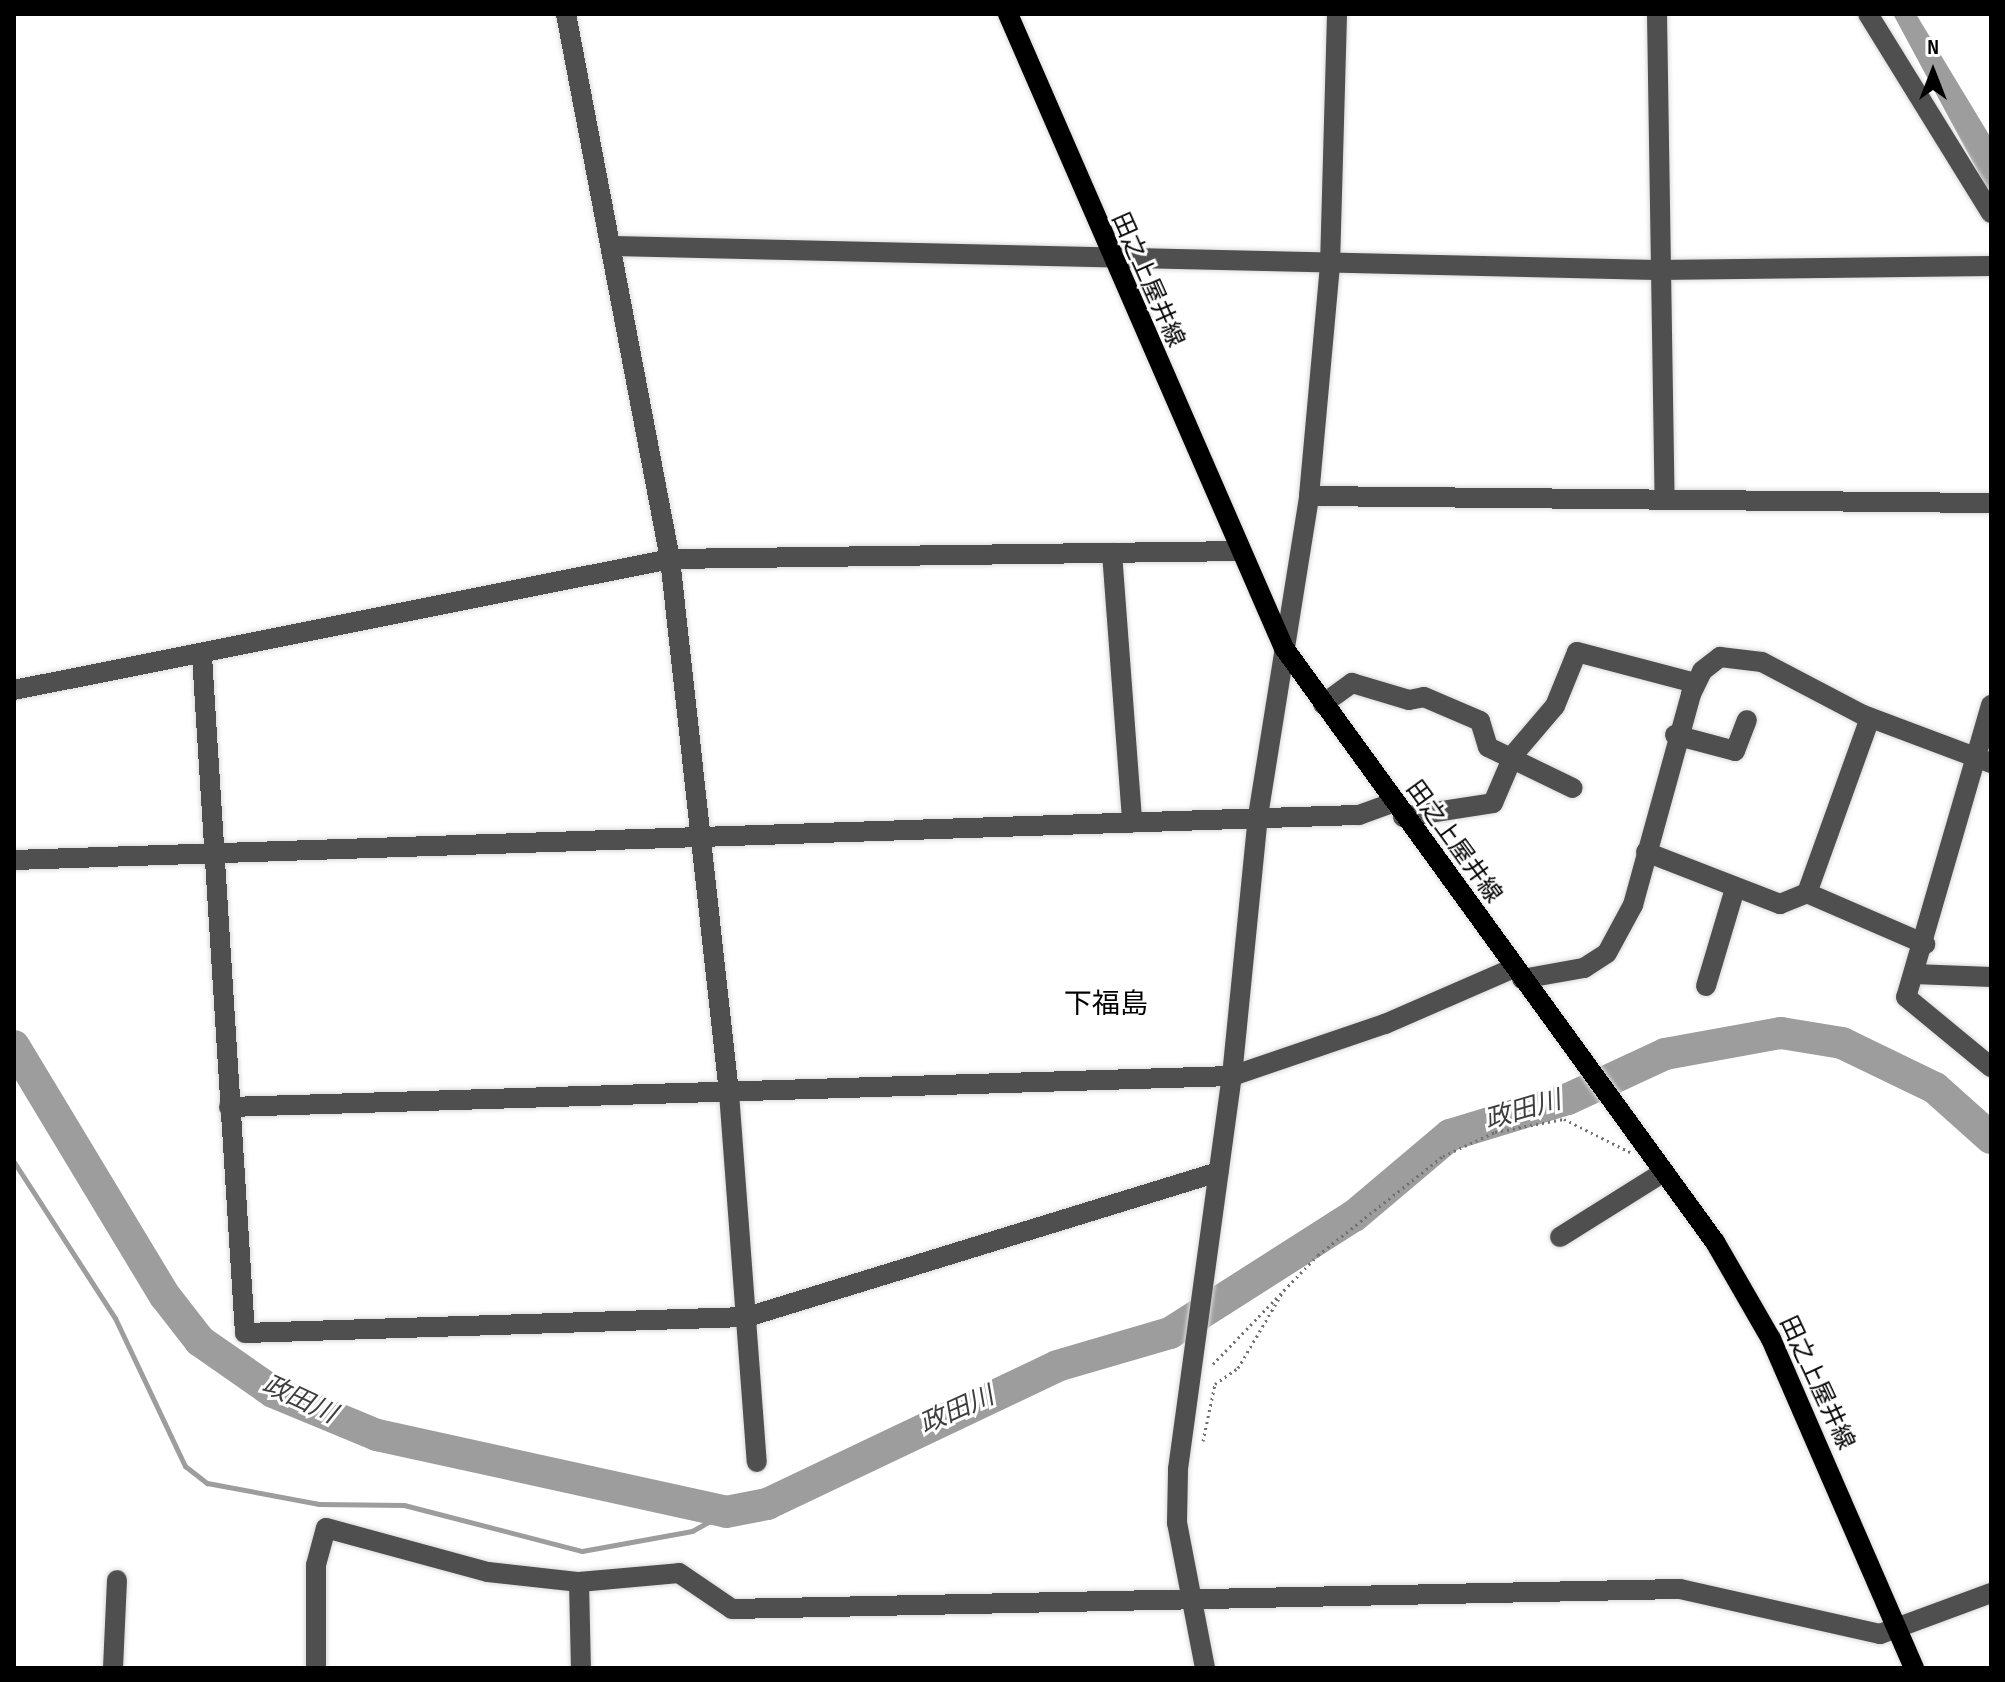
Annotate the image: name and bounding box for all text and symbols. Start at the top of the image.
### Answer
north arrow [1893,32,1973,112]
text: N [1927,34,1939,61]
street label: 田之上屋井線 [1106,208,1190,352]
street label: 田之上屋井線 [1400,775,1508,909]
district label: 下福島 [1064,988,1148,1022]
water label: 政田川 [1481,1085,1565,1137]
street label: 田之上屋井線 [1774,1312,1860,1454]
water label: 政田川 [257,1369,341,1431]
water label: 政田川 [915,1381,999,1441]

